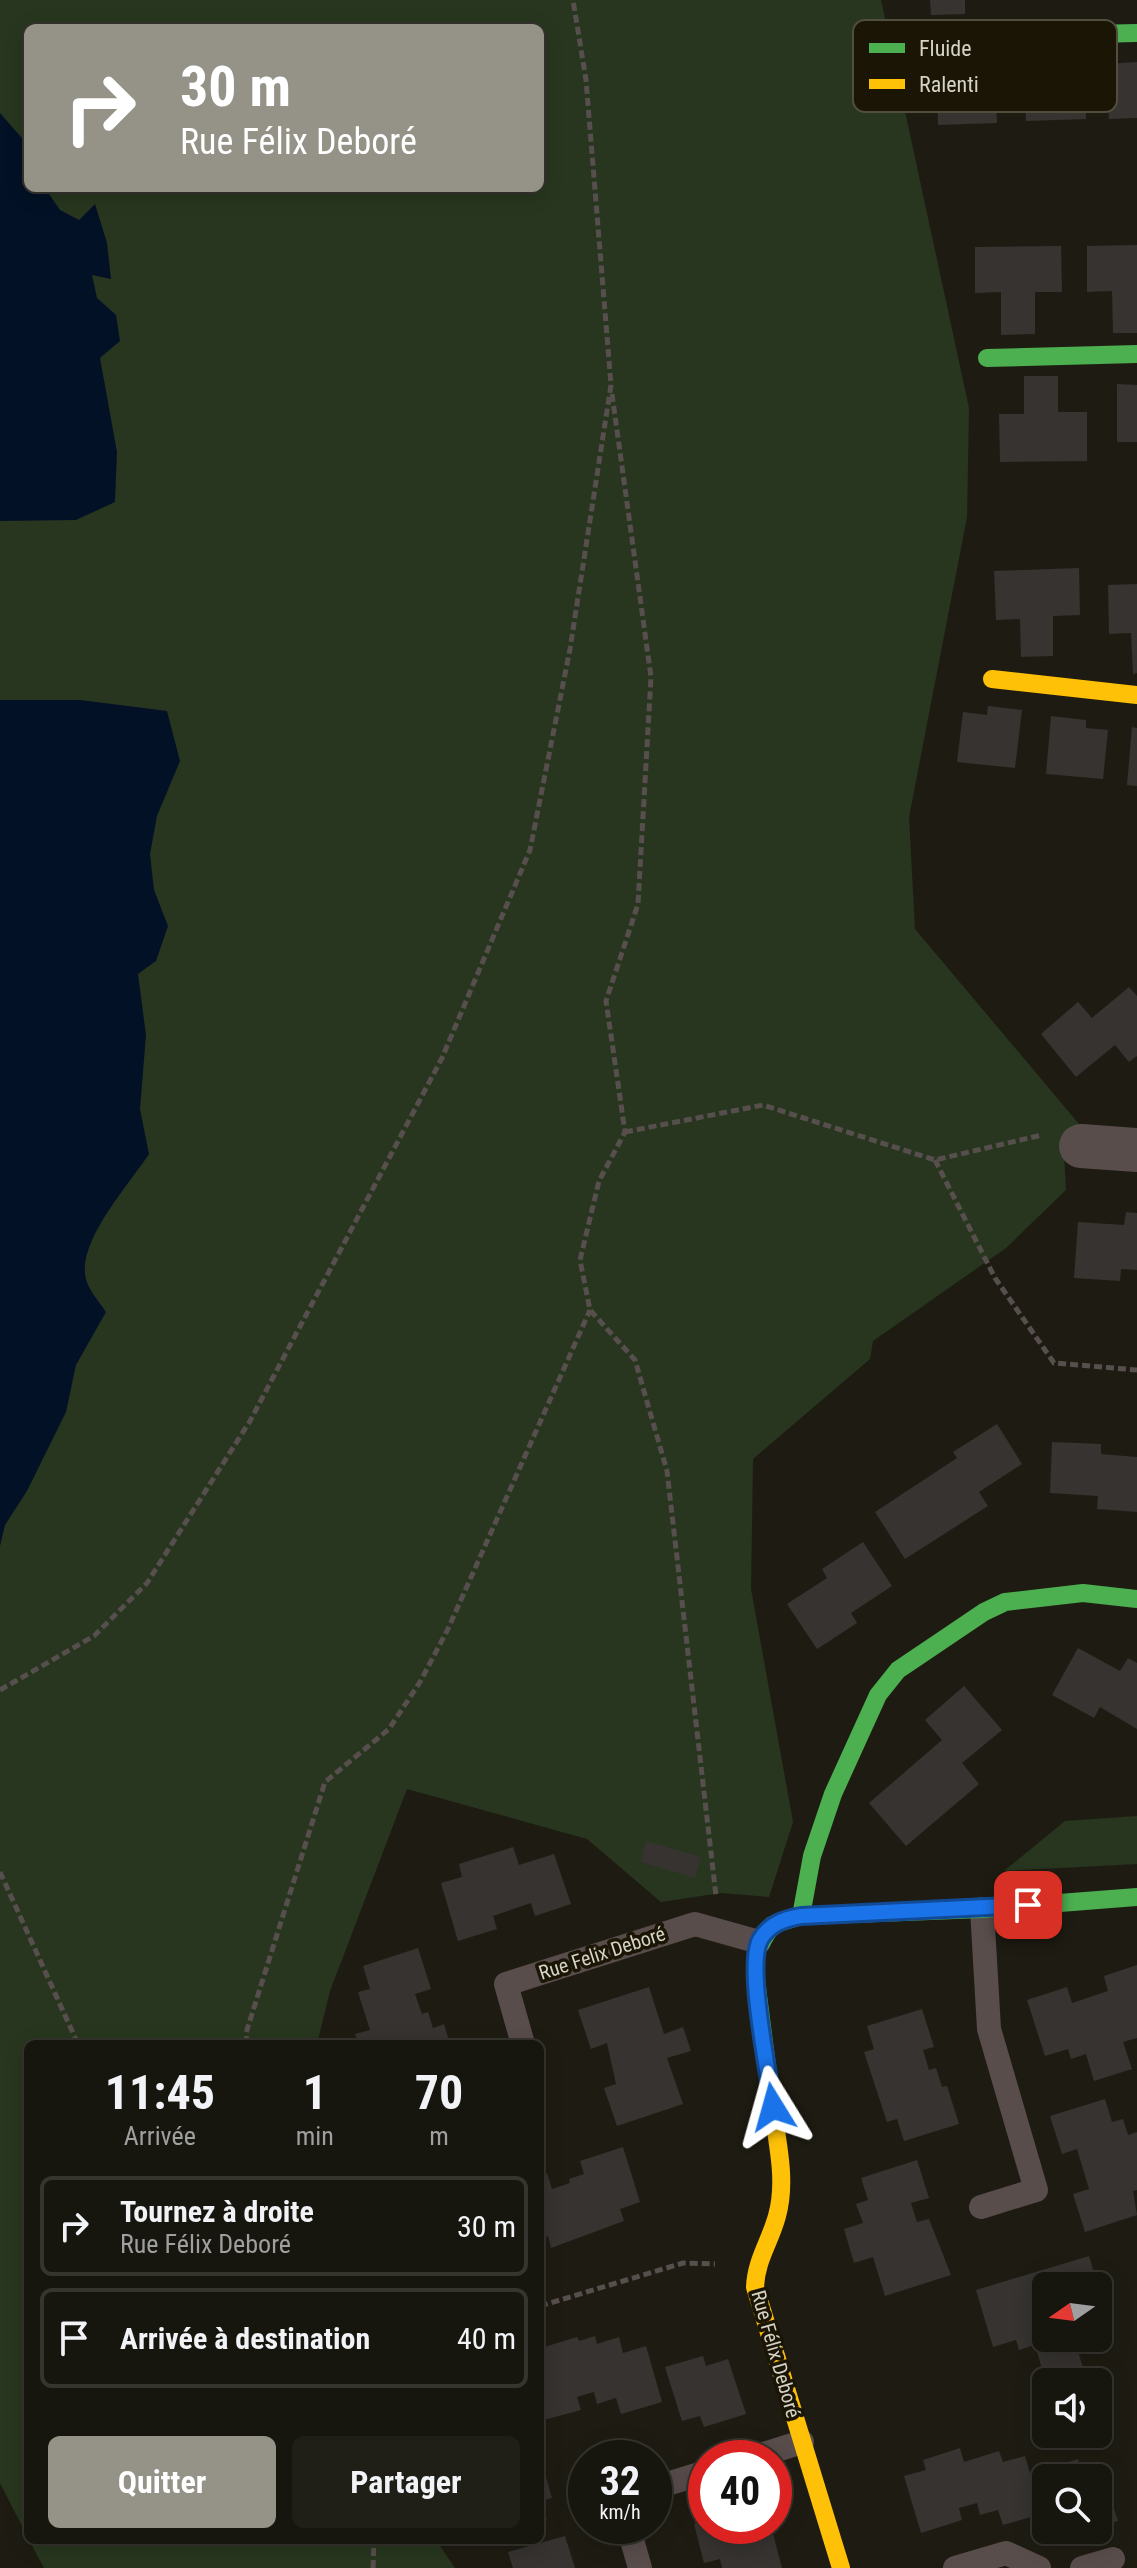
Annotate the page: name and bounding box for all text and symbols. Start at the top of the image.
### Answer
legend [853,20,1117,112]
text: Fluide [919,36,972,61]
text: 30 m [180,54,291,120]
icon: right [48,56,152,160]
text: Ralenti [919,72,979,97]
text: Rue Félix Deboré [180,121,417,163]
pin [994,1871,1062,1939]
icon: arrive [1006,1883,1050,1927]
street label: Rue Felix Deboré [536,1921,668,1985]
text: 11:45 [105,2064,215,2121]
text: 1 [303,2064,327,2121]
text: 70 [415,2064,463,2121]
position arrow [731,2065,815,2149]
text: Arrivée [124,2121,196,2151]
text: min [296,2121,334,2151]
text: m [429,2121,449,2151]
text: Tournez à droite [120,2194,314,2229]
icon: right [52,2204,96,2248]
text: 30 m [457,2209,516,2244]
text: Rue Félix Deboré [120,2229,291,2259]
north arrow [1032,2272,1112,2352]
map controls [1032,2272,1112,2544]
street label: Rue Félix Deboré [746,2287,806,2421]
icon: arrive [52,2316,96,2360]
text: Arrivée à destination [120,2321,370,2356]
text: 40 m [457,2321,516,2356]
button: sound [1032,2368,1112,2448]
button: Quitter [48,2436,276,2528]
button: Partager [292,2436,520,2528]
speed limit sign: 40 [688,2440,792,2544]
text: 32 [600,2458,640,2505]
button: search [1032,2464,1112,2544]
text: km/h [599,2500,641,2524]

